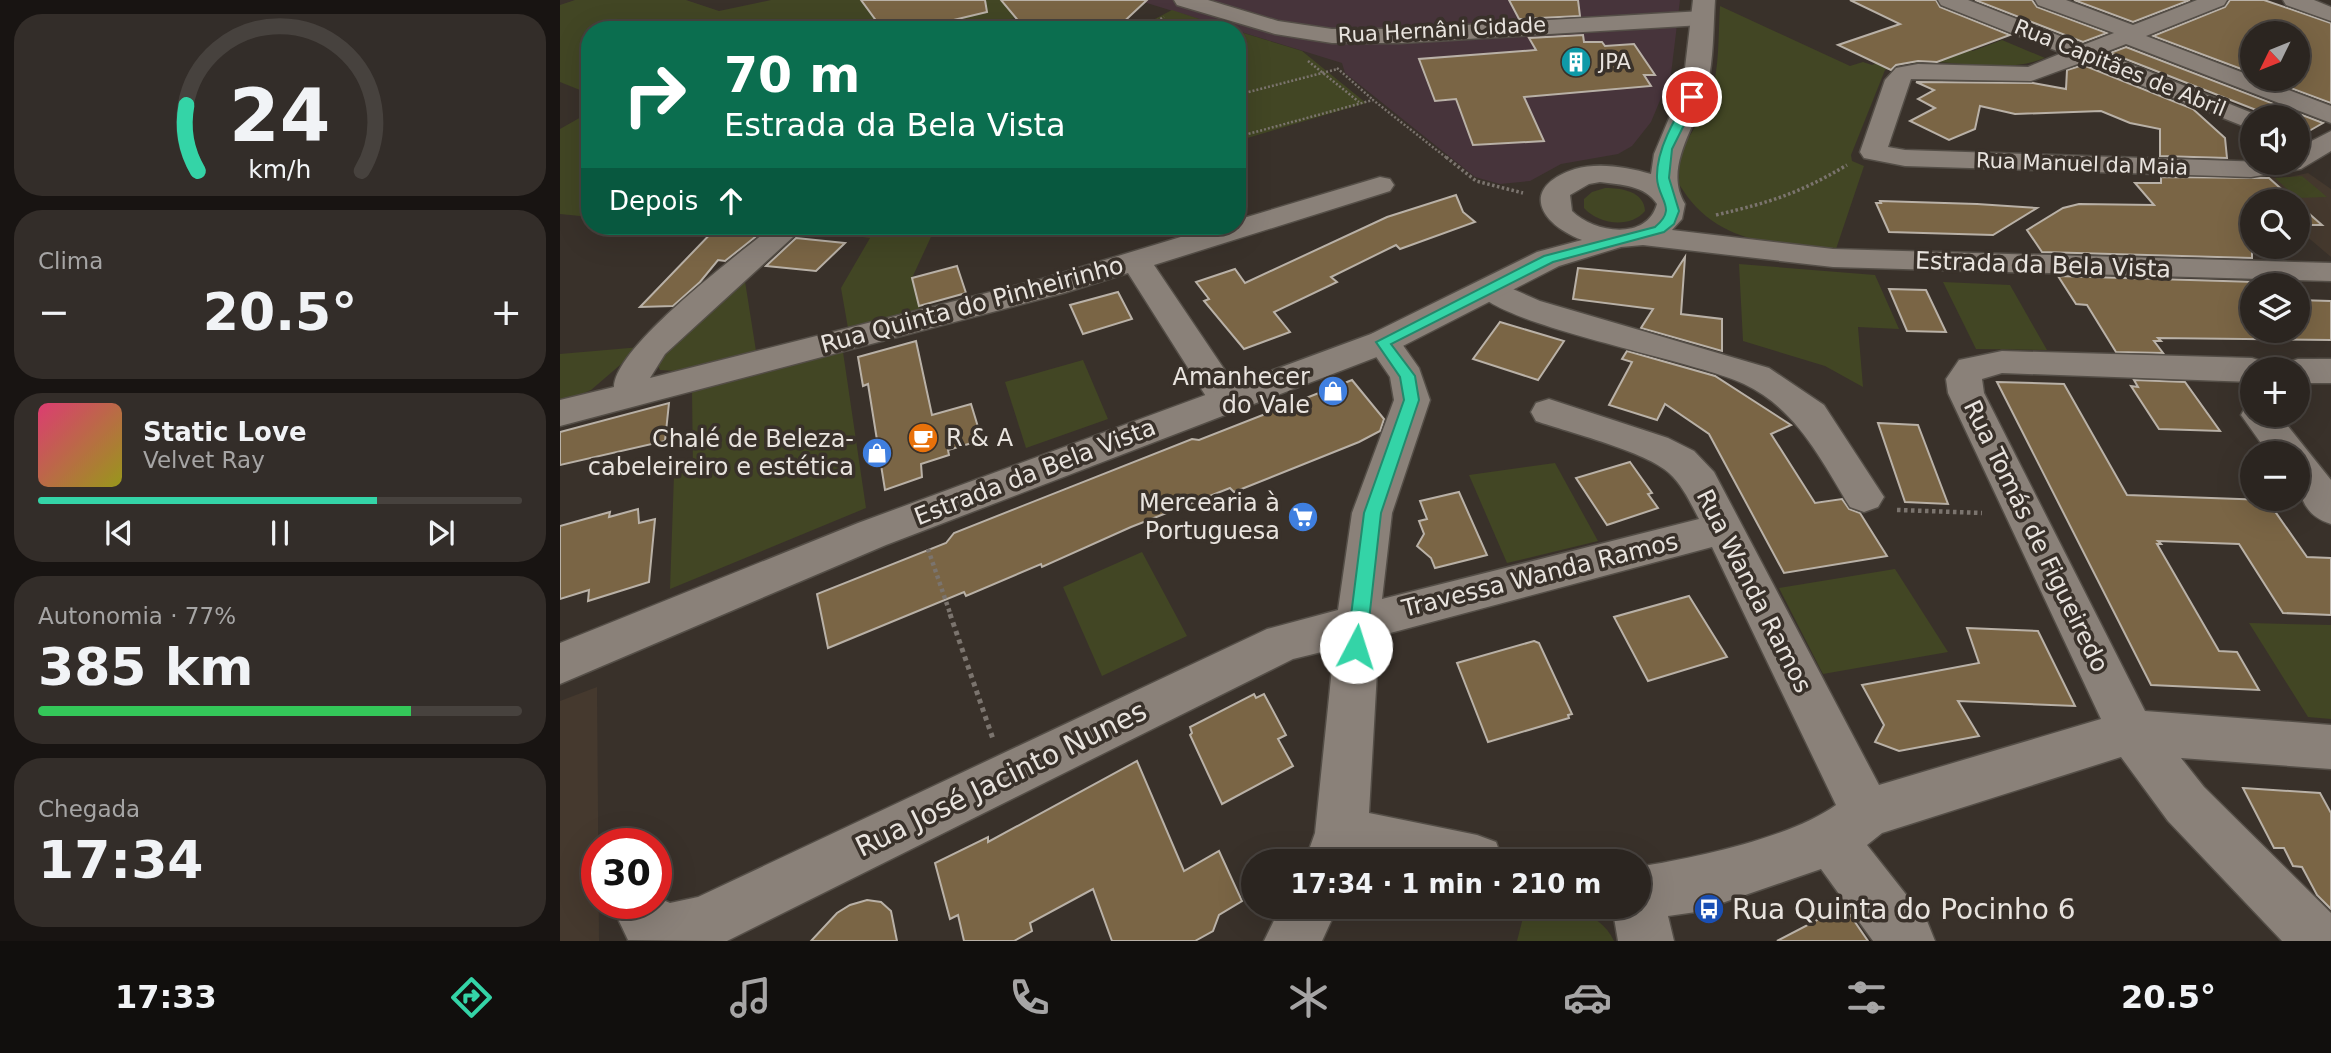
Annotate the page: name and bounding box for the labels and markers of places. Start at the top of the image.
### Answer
building icon: JPA [1559,45,1593,79]
place label: JPA [1597,50,1632,74]
pin [1662,67,1722,127]
place label: Amanhecer do Vale [1172,363,1310,419]
shop icon: Amanhecer do Vale [1316,374,1350,408]
cafe icon: R & A [906,421,940,455]
place label: R & A [946,424,1014,452]
place label: Chalé de Beleza- cabeleireiro e estética [588,425,854,481]
shop icon: Chalé de Beleza- cabeleireiro e estética [860,436,894,470]
place label: Mercearia à Portuguesa [1139,489,1280,545]
supermarket icon: Mercearia à Portuguesa [1286,500,1320,534]
bus stop icon: Rua Quinta do Pocinho 6 [1692,892,1726,926]
place label: Rua Quinta do Pocinho 6 [1732,893,2076,926]

